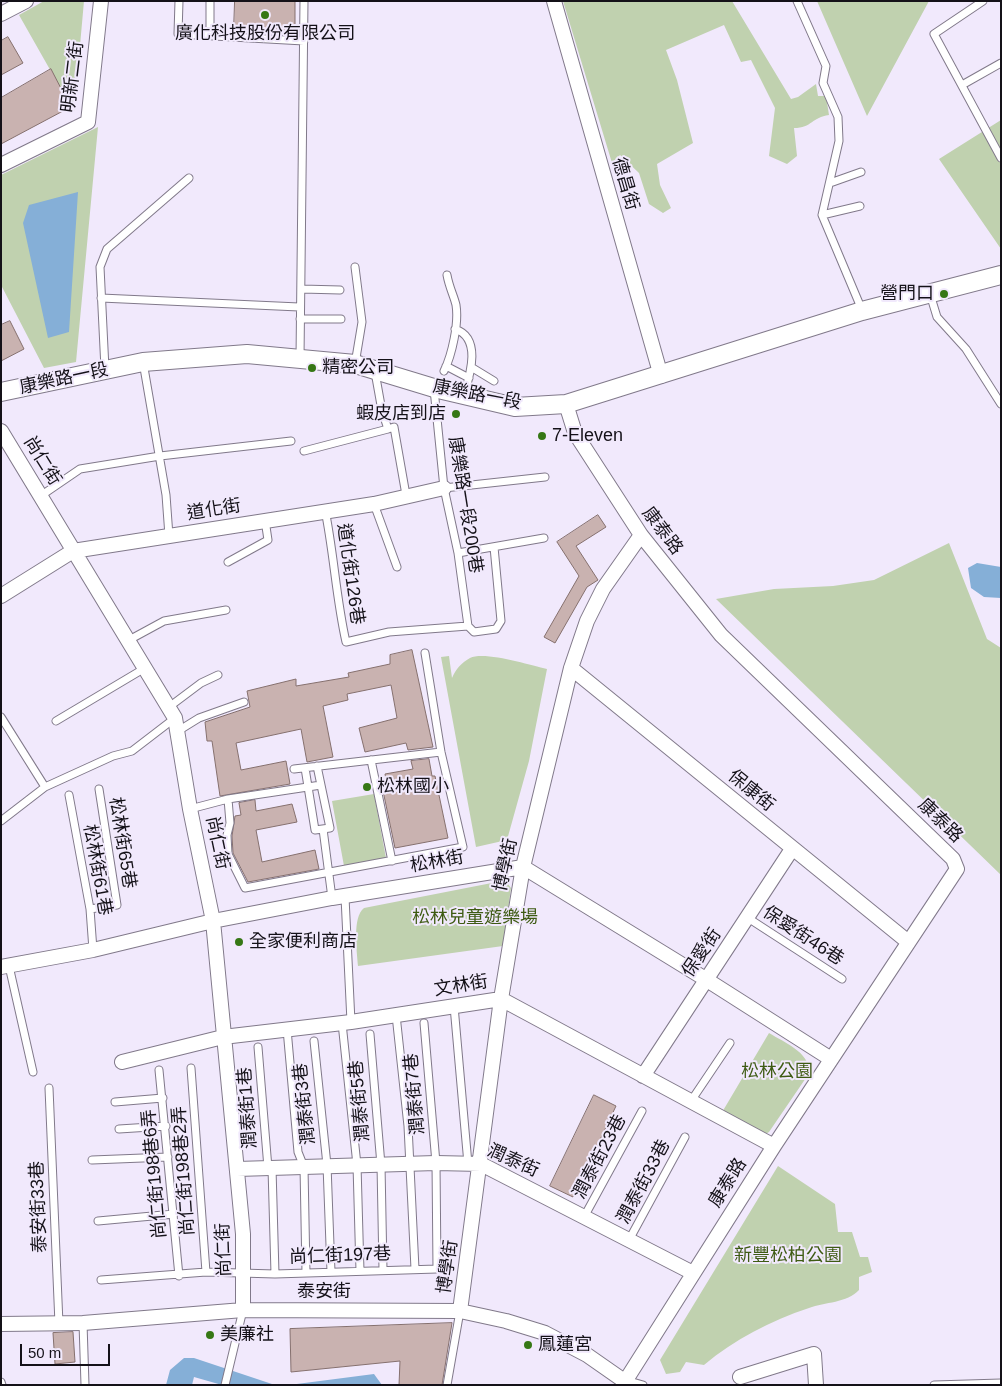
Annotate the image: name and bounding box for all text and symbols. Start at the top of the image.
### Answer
marker: 廣化科技股份有限公司 [259,9,271,21]
place label: 廣化科技股份有限公司 [175,23,355,45]
street label: 明新二街 [58,40,88,114]
street label: 德昌街 [607,155,643,213]
place label: 營門口 [880,283,934,305]
marker: 營門口 [938,288,950,300]
place label: 精密公司 [322,357,394,379]
street label: 康樂路一段 [18,359,110,399]
marker: 精密公司 [306,362,318,374]
street label: 康樂路一段 [431,376,523,414]
place label: 蝦皮店到店 [356,403,446,425]
marker: 蝦皮店到店 [450,408,462,420]
place label: 7-Eleven [552,425,623,447]
marker: 7-Eleven [536,430,548,442]
street label: 尚仁街 [19,432,65,490]
street label: 康樂路一段200巷 [444,435,486,575]
street label: 道化街 [186,495,242,525]
street label: 康泰路 [637,503,687,559]
street label: 道化街126巷 [332,522,368,626]
street label: 保康街 [723,766,779,816]
place label: 松林國小 [377,776,449,798]
marker: 松林國小 [361,781,373,793]
street label: 康泰路 [913,794,967,848]
street label: 松林街65巷 [104,796,140,890]
street label: 尚仁街 [201,814,233,872]
street label: 松林街61巷 [78,823,116,917]
street label: 博學街 [490,836,522,894]
street label: 松林街 [409,847,465,877]
street label: 保愛街46巷 [759,902,847,970]
park label: 松林兒童遊樂場 [412,907,538,929]
street label: 保愛街 [678,925,726,981]
place label: 全家便利商店 [249,931,357,953]
marker: 全家便利商店 [233,936,245,948]
street label: 文林街 [433,971,489,1001]
street label: 潤泰街7巷 [401,1052,429,1136]
street label: 潤泰街5巷 [346,1059,374,1143]
park label: 松林公園 [741,1061,813,1083]
street label: 潤泰街3巷 [290,1062,320,1146]
street label: 潤泰街1巷 [234,1066,262,1150]
street label: 尚仁街198巷2弄 [169,1105,199,1237]
street label: 尚仁街198巷6弄 [139,1108,171,1240]
street label: 潤泰街23巷 [569,1111,631,1203]
street label: 潤泰街33巷 [613,1136,675,1228]
street label: 潤泰街 [484,1140,542,1182]
street label: 康泰路 [705,1154,751,1212]
street label: 泰安街33巷 [27,1161,51,1253]
street label: 尚仁街 [212,1223,236,1277]
street label: 博學街 [434,1239,462,1295]
street label: 尚仁街197巷 [289,1243,391,1269]
park label: 新豐松柏公園 [734,1245,842,1267]
street label: 泰安街 [297,1281,351,1303]
place label: 美廉社 [220,1324,274,1346]
marker: 美廉社 [204,1329,216,1341]
scale bar [22,1334,112,1366]
place label: 鳳蓮宮 [538,1334,592,1356]
marker: 鳳蓮宮 [522,1339,534,1351]
text: 50 m [28,1344,61,1361]

